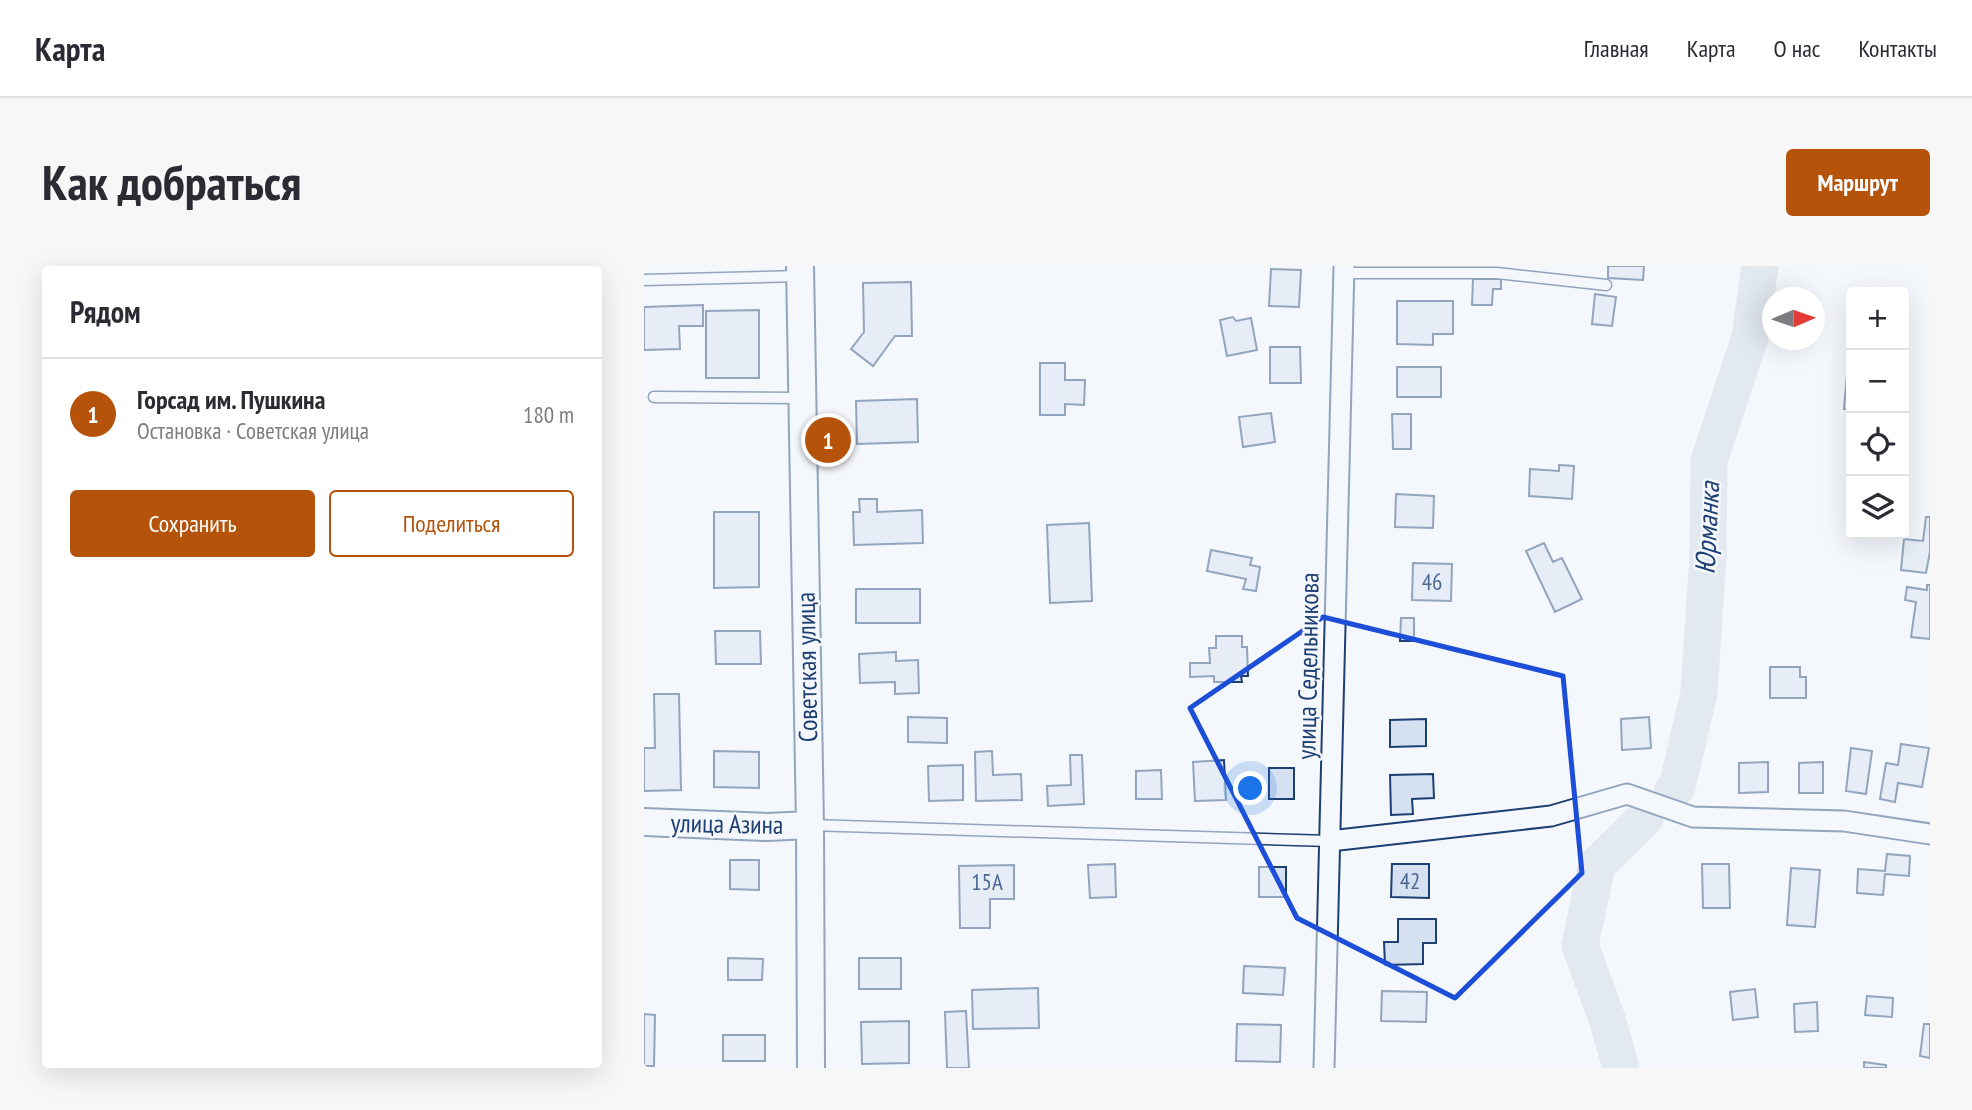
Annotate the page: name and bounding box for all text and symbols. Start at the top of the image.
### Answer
text: Карта [35,27,105,70]
text: Главная [1584,33,1649,64]
text: Карта [1687,33,1736,64]
text: О нас [1774,33,1820,64]
text: Контакты [1858,33,1937,64]
button: Маршрут [1786,149,1930,216]
text: Как добраться [42,150,301,214]
north arrow [1762,287,1825,350]
map controls [1846,287,1909,539]
button: + [1846,287,1909,350]
text: Рядом [70,292,141,331]
button: − [1846,350,1909,413]
text: Горсад им. Пушкина [137,383,325,416]
text: 1 [88,400,99,429]
text: 180 m [523,400,574,429]
button: locate [1846,413,1909,476]
pin: 1 [805,414,851,466]
text: Остановка · Советская улица [137,416,369,445]
button: layers [1846,476,1909,539]
water label: Юрманка [1686,479,1727,575]
button: Сохранить [70,490,315,557]
button: Поделиться [329,490,574,557]
house number: 46 [1422,567,1442,596]
street label: улица Седельникова [1289,572,1326,760]
street label: Советская улица [789,592,824,742]
your location [1233,771,1267,805]
street label: улица Азина [670,806,784,841]
house number: 42 [1400,866,1420,895]
house number: 15А [971,867,1003,896]

